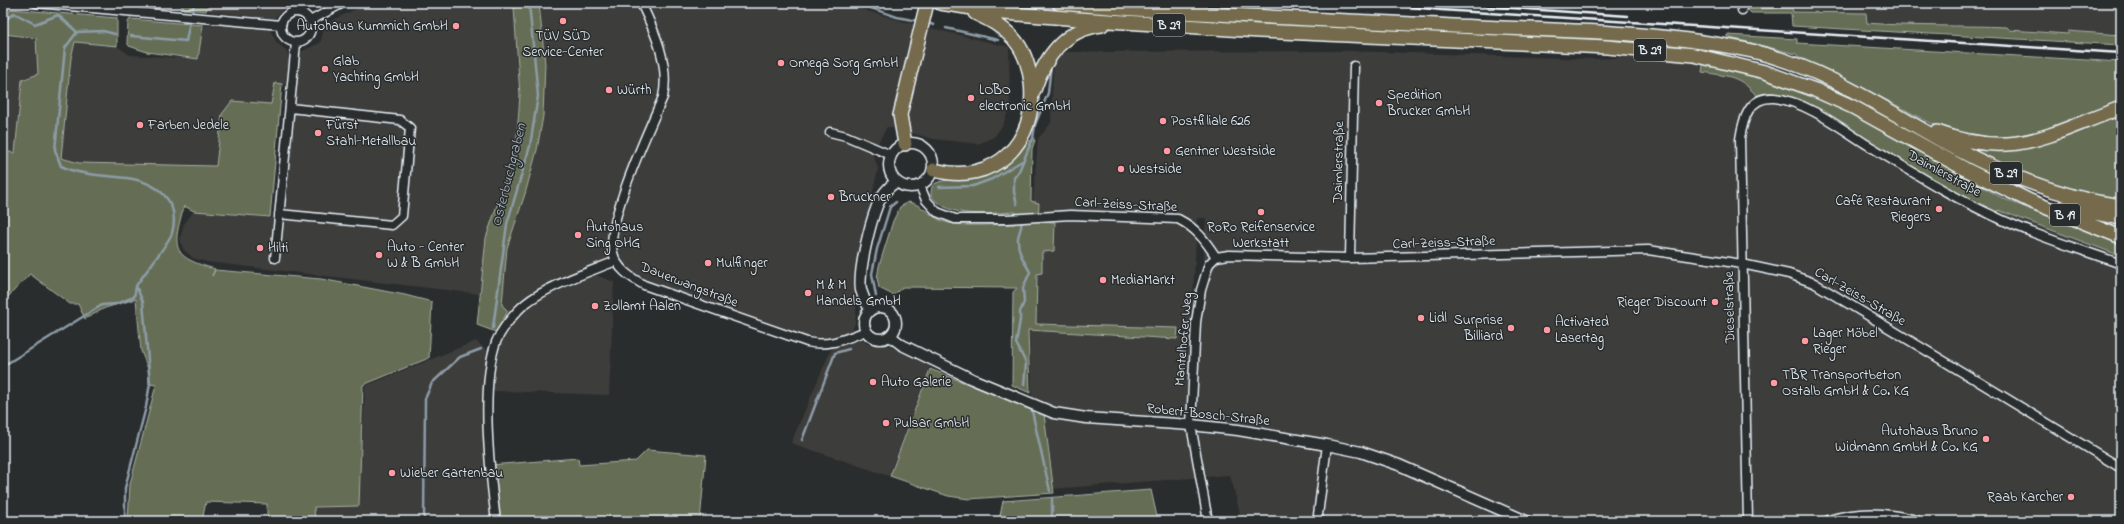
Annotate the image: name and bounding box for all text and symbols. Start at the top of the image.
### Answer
road number: B 29 [1153,14,1185,36]
place label: Autohaus Kummich GmbH [297,16,448,37]
marker: TÜV SÜD Service-Center [558,16,568,26]
marker: Autohaus Kummich GmbH [451,21,461,31]
place label: TÜV SÜD Service-Center [522,26,604,63]
road number: B 29 [1634,39,1666,61]
place label: Glab Yachting GmbH [333,51,419,89]
place label: Omega Sorg GmbH [789,53,898,75]
marker: Omega Sorg GmbH [776,58,786,68]
marker: Glab Yachting GmbH [320,64,330,74]
place label: Würth [617,80,652,101]
place label: LOBO electronic GmbH [979,80,1071,117]
marker: Würth [604,85,614,95]
place label: Spedition Brucker GmbH [1386,85,1470,122]
marker: LOBO electronic GmbH [966,93,976,103]
marker: Spedition Brucker GmbH [1374,98,1384,108]
place label: Postfiliale 626 [1171,111,1250,132]
place label: Farben Jedele [147,115,230,136]
place label: Fürst Stahl-Metallbau [325,115,416,152]
marker: Postfiliale 626 [1158,116,1168,126]
marker: Farben Jedele [135,120,145,130]
water label: Osterbuchgraben [486,120,534,229]
street label: Daimlerstraße [1328,120,1350,204]
marker: Fürst Stahl-Metallbau [313,128,323,138]
place label: Gentner Westside [1175,141,1276,162]
street label: Daimlerstraße [1902,145,1985,203]
marker: Gentner Westside [1162,146,1172,156]
place label: Westside [1129,159,1182,180]
road number: B 29 [1990,162,2022,184]
marker: Westside [1116,164,1126,174]
place label: Bruckner [838,187,891,208]
place label: Café Restaurant Riegers [1835,191,1931,229]
marker: Bruckner [826,192,836,202]
street label: Carl-Zeiss-Straße [1074,192,1179,218]
marker: Café Restaurant Riegers [1934,204,1944,214]
road number: B 19 [2050,204,2080,226]
marker: RoRo Reifenservice Werkstatt [1256,207,1266,217]
place label: Autohaus Sing OHG [586,217,643,255]
place label: RoRo Reifenservice Werkstatt [1207,217,1316,254]
marker: Autohaus Sing OHG [573,230,583,240]
street label: Carl-Zeiss-Straße [1392,231,1496,255]
place label: Auto - Center W & B GmbH [387,237,465,274]
place label: Hilti [268,238,288,259]
marker: Hilti [255,243,265,253]
marker: Auto - Center W & B GmbH [374,250,384,260]
place label: Mulfinger [716,253,768,275]
street label: Dauerwangstraße [636,256,742,315]
marker: Mulfinger [703,258,713,268]
street label: Carl-Zeiss-Straße [1810,262,1910,332]
place label: MediaMarkt [1111,270,1175,291]
street label: Dieselstraße [1719,270,1741,344]
place label: M & M Handels GmbH [816,275,901,312]
marker: MediaMarkt [1098,275,1108,285]
marker: M & M Handels GmbH [803,288,813,298]
street label: Mantelhofer Weg [1169,291,1200,387]
place label: Rieger Discount [1617,292,1707,314]
place label: Zollamt Aalen [603,296,681,317]
marker: Rieger Discount [1710,297,1720,307]
marker: Zollamt Aalen [590,301,600,311]
place label: Lidl [1429,308,1447,329]
place label: Surprise Billiard [1454,310,1504,347]
place label: Activated Lasertag [1555,312,1609,350]
marker: Lidl [1416,313,1426,323]
marker: Surprise Billiard [1506,323,1516,333]
place label: Lager Möbel Rieger [1813,323,1878,361]
marker: Activated Lasertag [1542,325,1552,335]
marker: Lager Möbel Rieger [1800,336,1810,346]
place label: TBR Transportbeton Ostalb GmbH & Co. KG [1782,365,1910,402]
place label: Auto Galerie [881,372,952,393]
marker: Auto Galerie [868,377,878,387]
marker: TBR Transportbeton Ostalb GmbH & Co. KG [1769,378,1779,388]
street label: Robert-Bosch-Straße [1145,398,1271,432]
place label: Pulsar GmbH [894,413,969,434]
marker: Pulsar GmbH [881,418,891,428]
place label: Autohaus Bruno Widmann GmbH & Co. KG [1835,421,1978,458]
marker: Autohaus Bruno Widmann GmbH & Co. KG [1981,434,1991,444]
place label: Wieber Gartenbau [400,463,503,484]
marker: Wieber Gartenbau [387,468,397,478]
place label: Raab Karcher [1987,487,2064,508]
marker: Raab Karcher [2066,492,2076,502]

